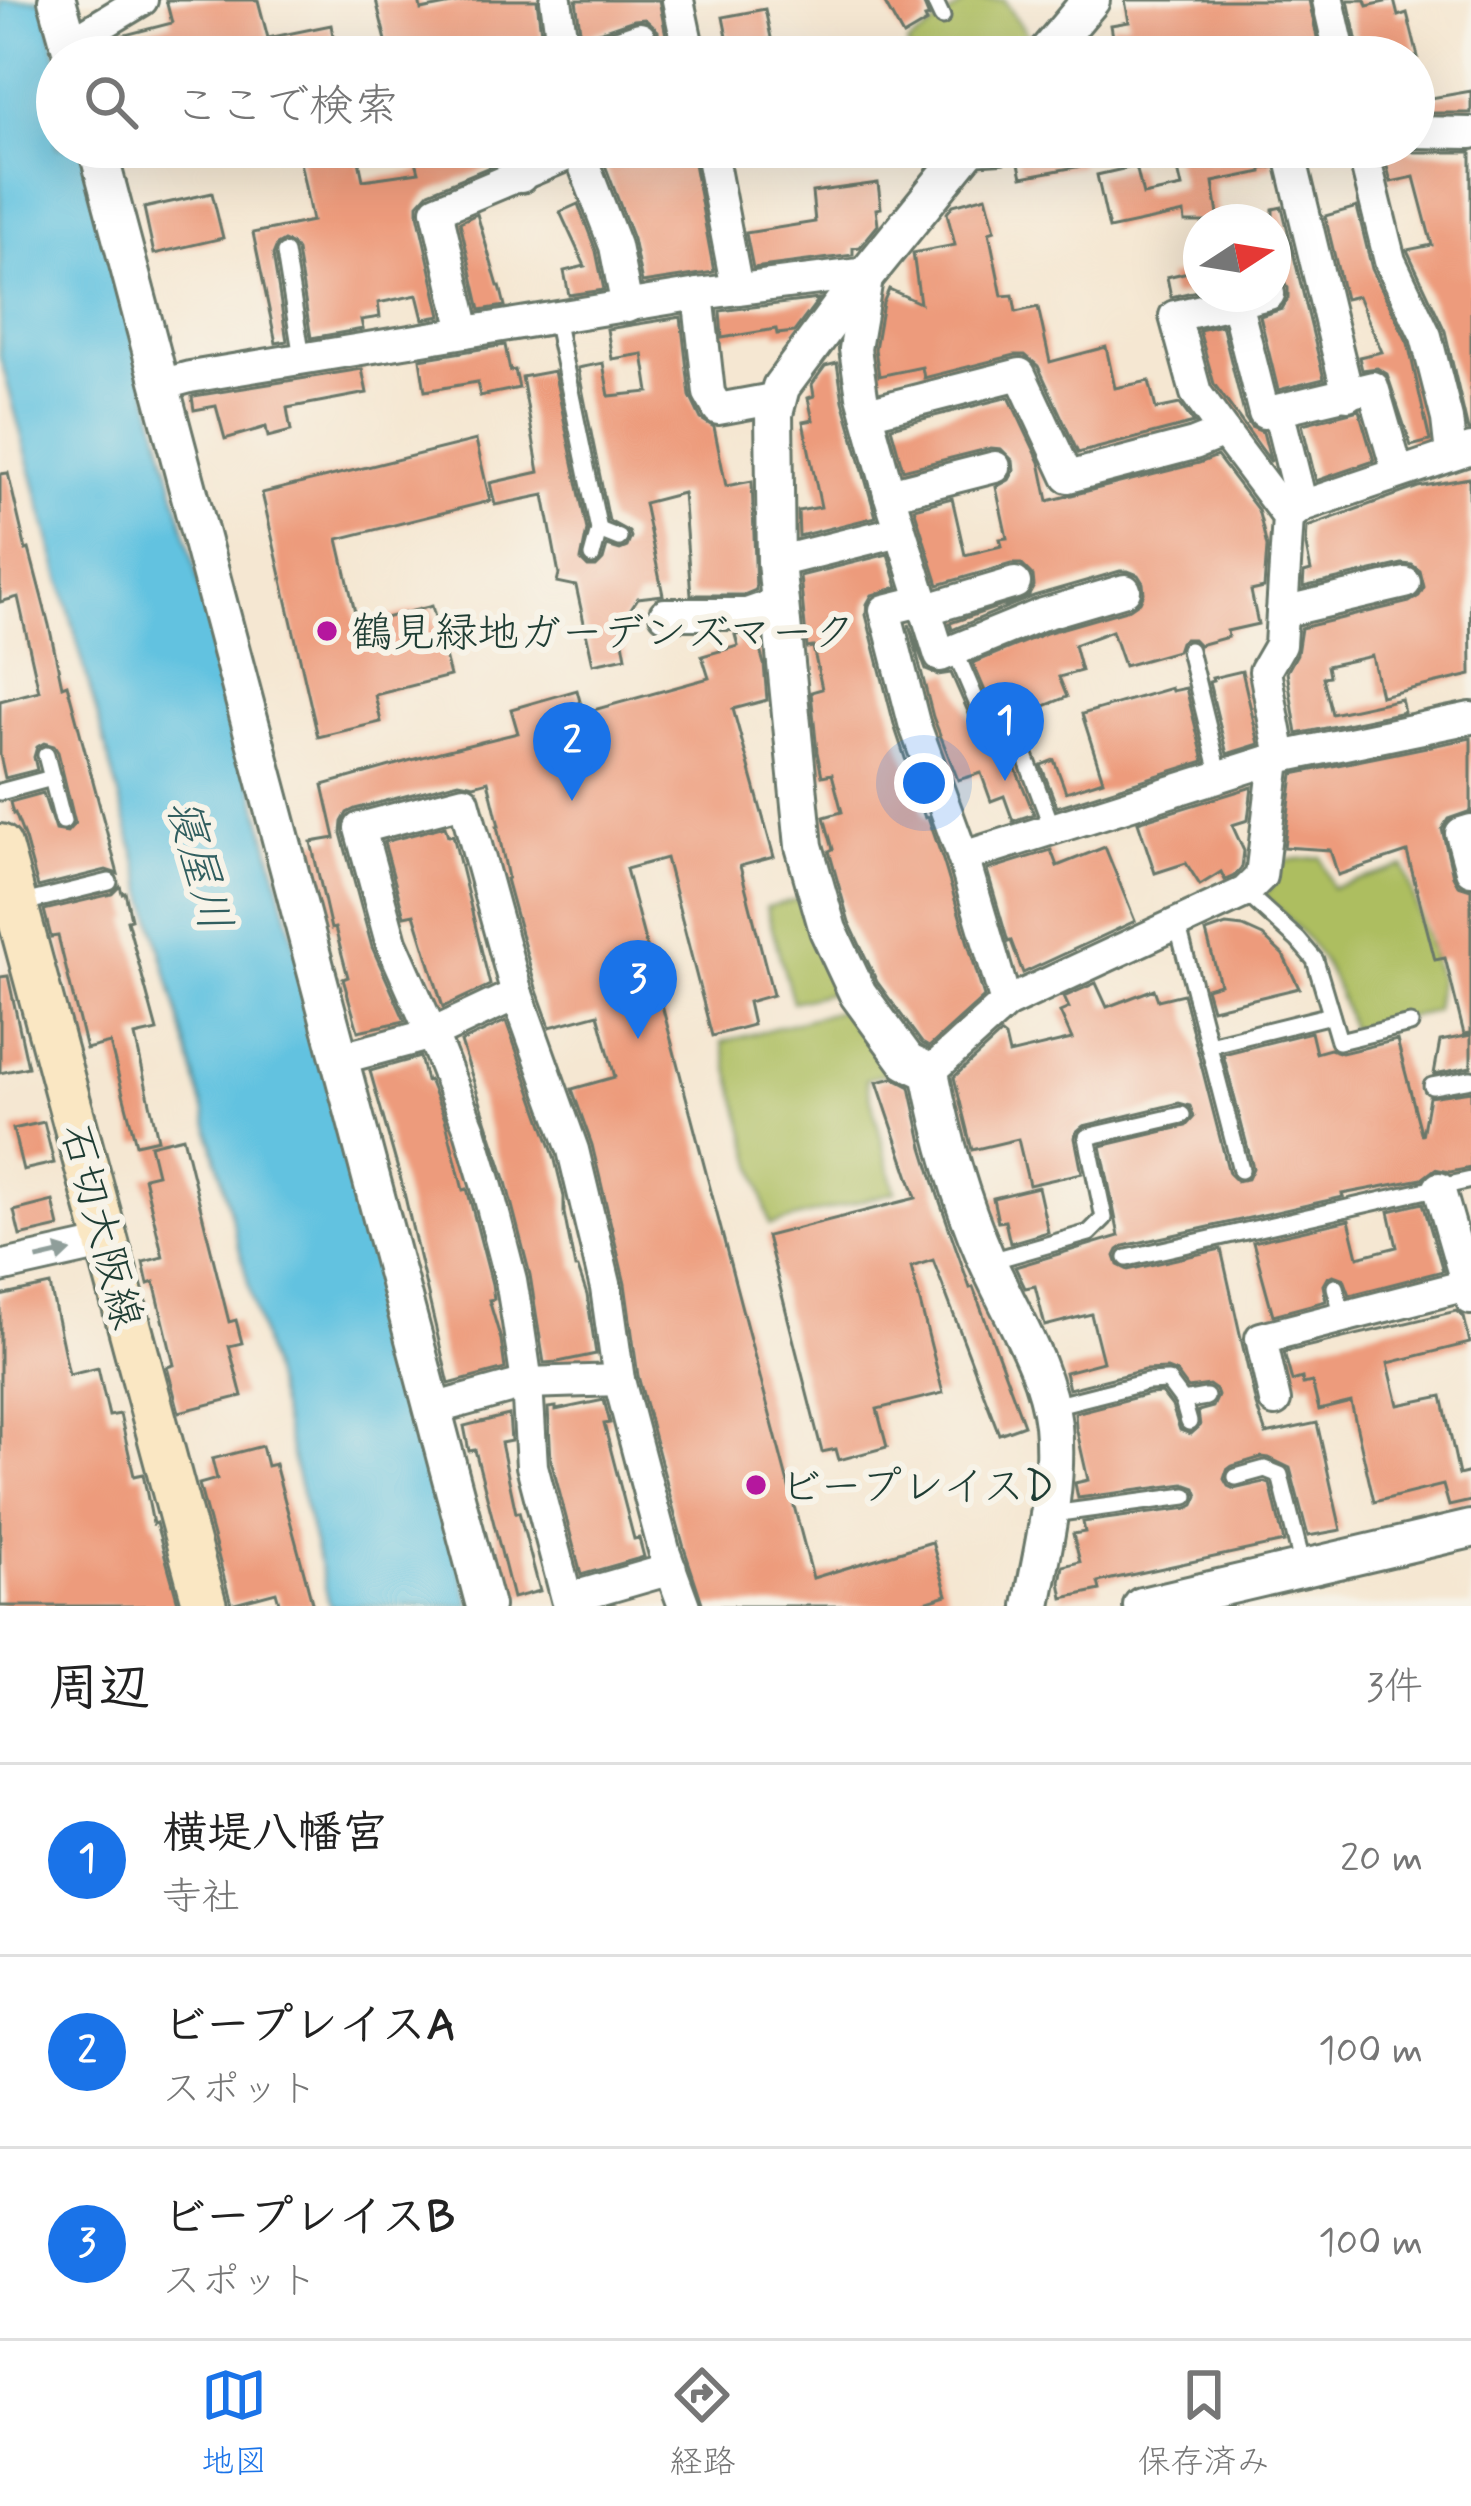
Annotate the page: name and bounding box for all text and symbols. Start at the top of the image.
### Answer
search box [36,36,1435,168]
icon: search [78,69,144,135]
text: ここで検索 [174,78,399,137]
north arrow [1183,204,1291,312]
place label: 鶴見緑地ガーデンズマーク [351,607,855,662]
marker: 鶴見緑地ガーデンズマーク [314,618,340,644]
pin: 1 [966,682,1044,781]
pin: 2 [533,702,611,801]
your location [894,753,954,813]
water label: 寝屋川 [152,792,244,938]
pin: 3 [599,940,677,1039]
street label: 石切大阪線 [46,1118,153,1335]
one-way arrow [35,1245,72,1264]
place label: ビープレイスD [780,1461,1054,1516]
marker: ビープレイスD [743,1472,769,1498]
text: 周辺 [48,1657,150,1723]
text: 3件 [1366,1663,1423,1714]
text: 横堤八幡宮 [162,1805,387,1864]
text: 1 [78,1834,96,1885]
text: 20 m [1340,1834,1423,1885]
text: 寺社 [162,1873,240,1924]
text: ビープレイスA [162,1997,456,2056]
text: 2 [77,2026,97,2077]
text: 100 m [1318,2026,1423,2077]
text: スポット [162,2065,318,2116]
text: ビープレイスB [162,2189,455,2248]
text: 3 [78,2218,96,2269]
text: 100 m [1318,2218,1423,2269]
text: スポット [162,2257,318,2308]
tab: 地図 [201,2362,267,2485]
tab: 経路 [669,2362,735,2485]
tab: 保存済み [1138,2362,1270,2485]

